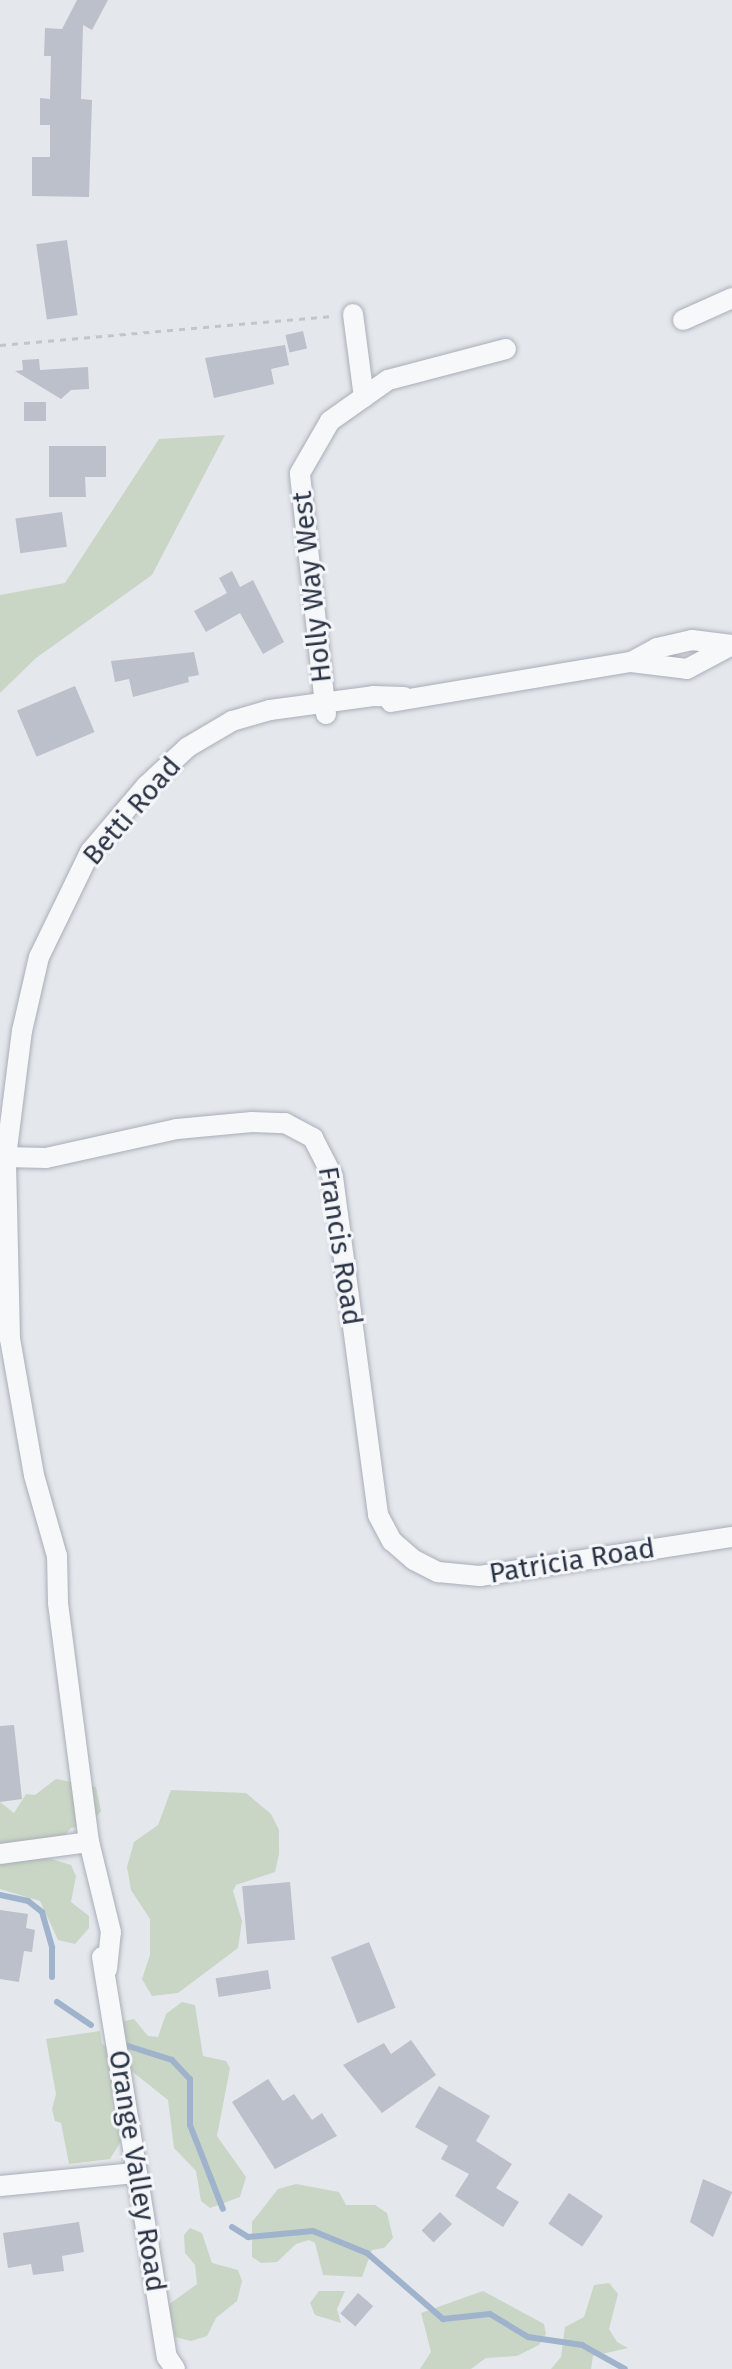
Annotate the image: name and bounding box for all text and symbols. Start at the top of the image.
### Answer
street label: Holly Way West [285,490,339,684]
street label: Betti Road [76,750,188,872]
street label: Francis Road [311,1164,369,1328]
street label: Patricia Road [487,1531,657,1591]
street label: Orange Valley Road [101,2048,173,2294]

